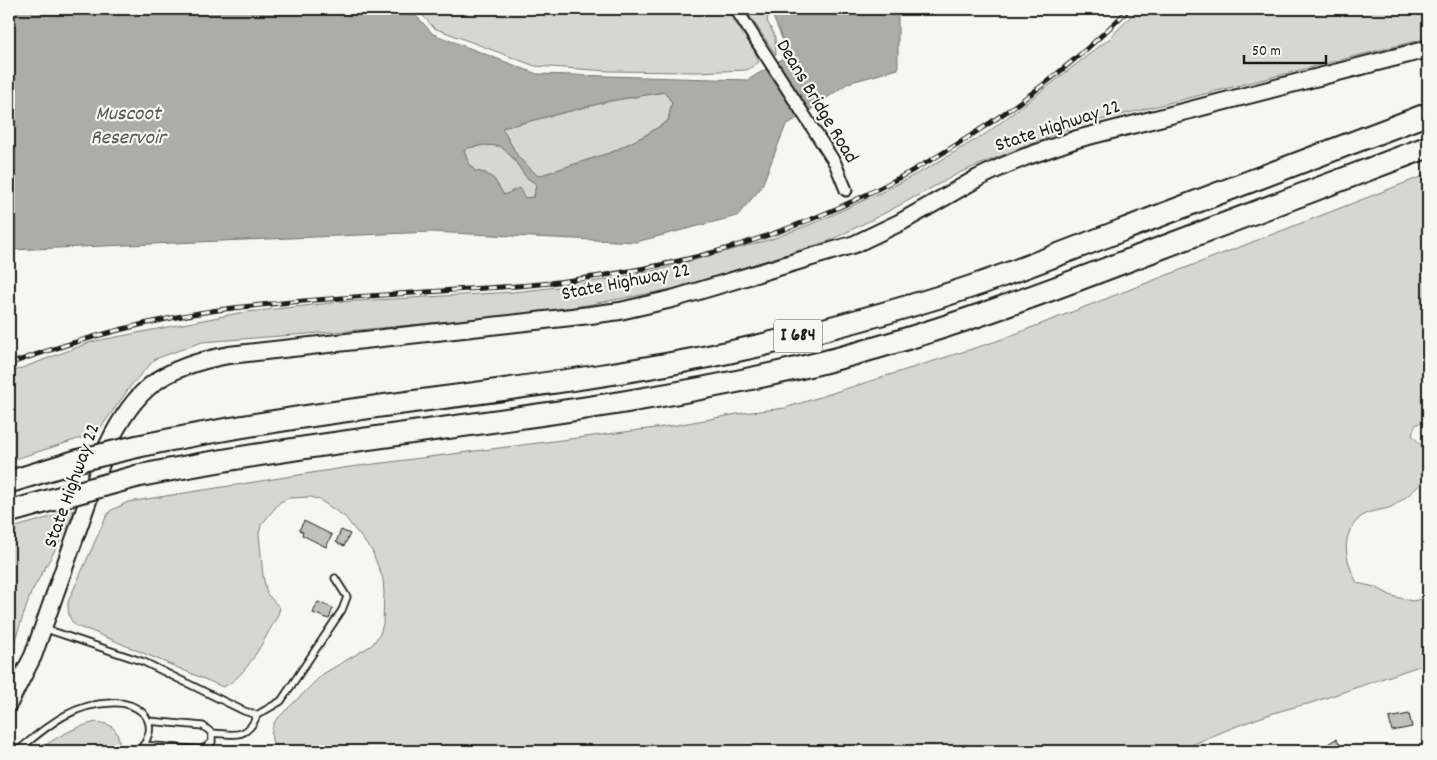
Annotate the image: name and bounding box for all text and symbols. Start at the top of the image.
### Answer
scale bar [1244,32,1327,64]
street label: Deans Bridge Road [768,35,864,169]
text: 50 m [1252,41,1281,63]
street label: State Highway 22 [992,94,1124,160]
water label: Muscoot Reservoir [90,100,168,154]
street label: State Highway 22 [559,257,693,309]
road number: I 684 [774,320,822,352]
street label: State Highway 22 [38,420,108,552]

